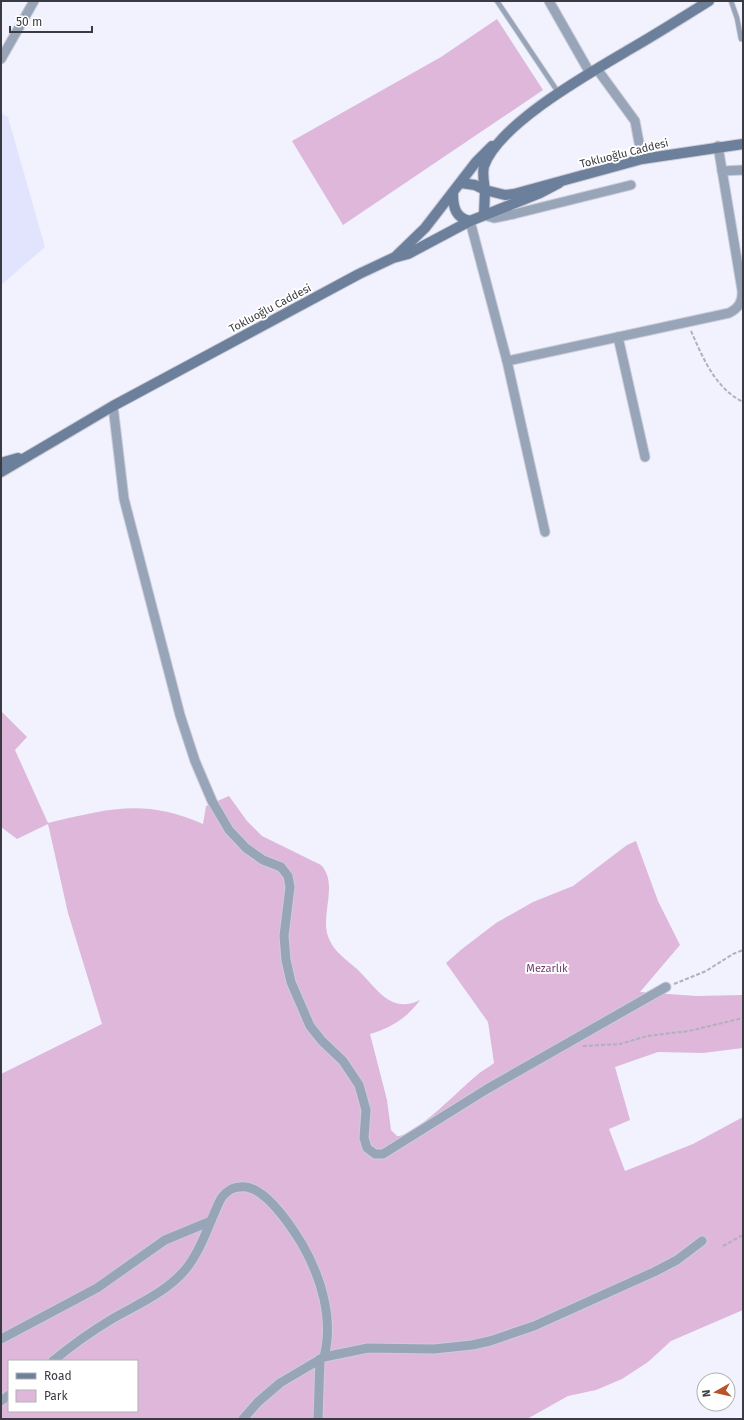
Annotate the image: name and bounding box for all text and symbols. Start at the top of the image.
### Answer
scale bar [10,8,92,34]
text: 50 m [16,15,42,29]
street label: Tokluoğlu Caddesi [578,136,670,171]
street label: Tokluoğlu Caddesi [227,281,313,336]
park label: Mezarlık [526,962,568,975]
legend [8,1360,138,1412]
text: Road [44,1369,72,1383]
north arrow [696,1372,736,1412]
text: Park [44,1389,68,1403]
text: N [700,1389,714,1398]

